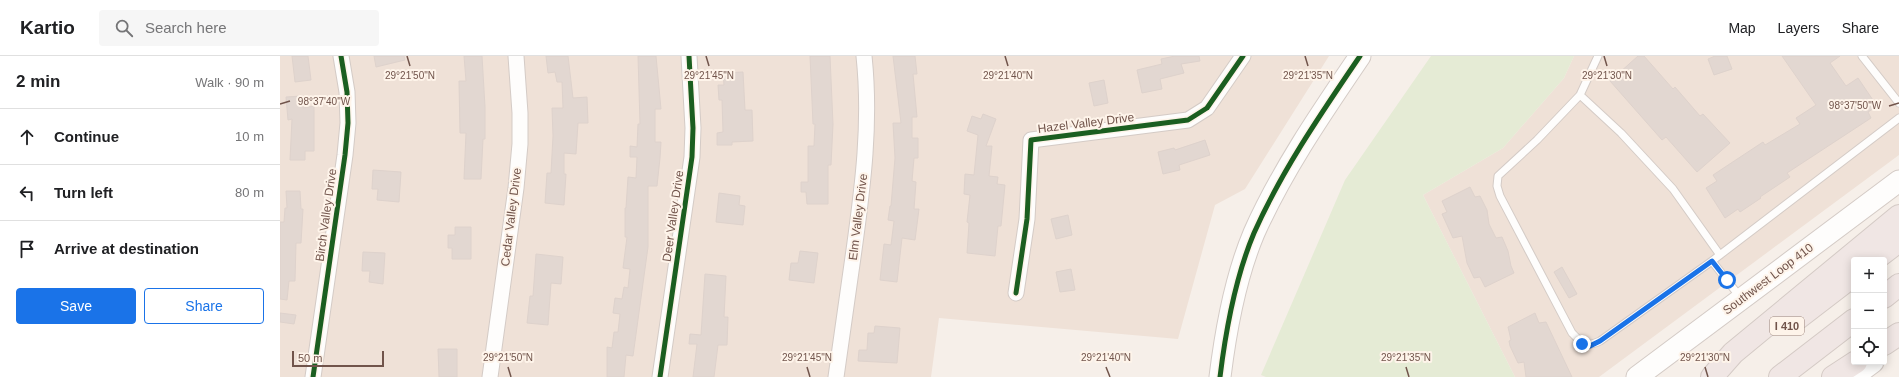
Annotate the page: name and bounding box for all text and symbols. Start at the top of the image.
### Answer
search box [99,10,379,46]
text: Kartio [20,17,75,38]
icon: search [113,17,135,39]
text: Search here [145,19,227,36]
text: Map [1728,20,1756,36]
text: Layers [1778,20,1820,36]
text: Share [1842,20,1879,36]
text: 29°21'50"N [385,70,435,81]
text: 29°21'45"N [684,70,734,81]
text: 29°21'40"N [983,70,1033,81]
text: 29°21'35"N [1283,70,1333,81]
text: 29°21'30"N [1582,70,1632,81]
text: 2 min [16,72,60,91]
text: Walk · 90 m [195,75,264,90]
text: 98°37'40"W [298,96,351,107]
text: 98°37'50"W [1829,100,1882,111]
street label: Hazel Valley Drive [1037,110,1135,136]
icon: ahead [16,126,38,148]
text: Continue [54,128,119,145]
text: 10 m [235,129,264,144]
street label: Birch Valley Drive [313,167,340,262]
street label: Cedar Valley Drive [498,167,524,267]
street label: Deer Valley Drive [660,169,686,263]
street label: Elm Valley Drive [846,173,870,261]
icon: left [16,182,38,204]
text: Turn left [54,184,113,201]
text: 80 m [235,185,264,200]
icon: arrive [16,238,38,260]
text: Arrive at destination [54,240,199,257]
street label: Southwest Loop 410 [1720,240,1816,318]
map controls [1851,257,1887,365]
button: + [1851,257,1887,293]
route start [1718,271,1736,289]
button: Save [16,288,136,324]
button: Share [144,288,264,324]
button: − [1851,293,1887,329]
road number: I 410 [1770,317,1804,335]
button: locate [1851,329,1887,365]
route end [1573,335,1591,353]
scale bar [292,349,384,368]
text: 50 m [298,352,322,364]
text: 29°21'50"N [483,352,533,363]
text: 29°21'45"N [782,352,832,363]
text: 29°21'40"N [1081,352,1131,363]
text: 29°21'35"N [1381,352,1431,363]
text: 29°21'30"N [1680,352,1730,363]

